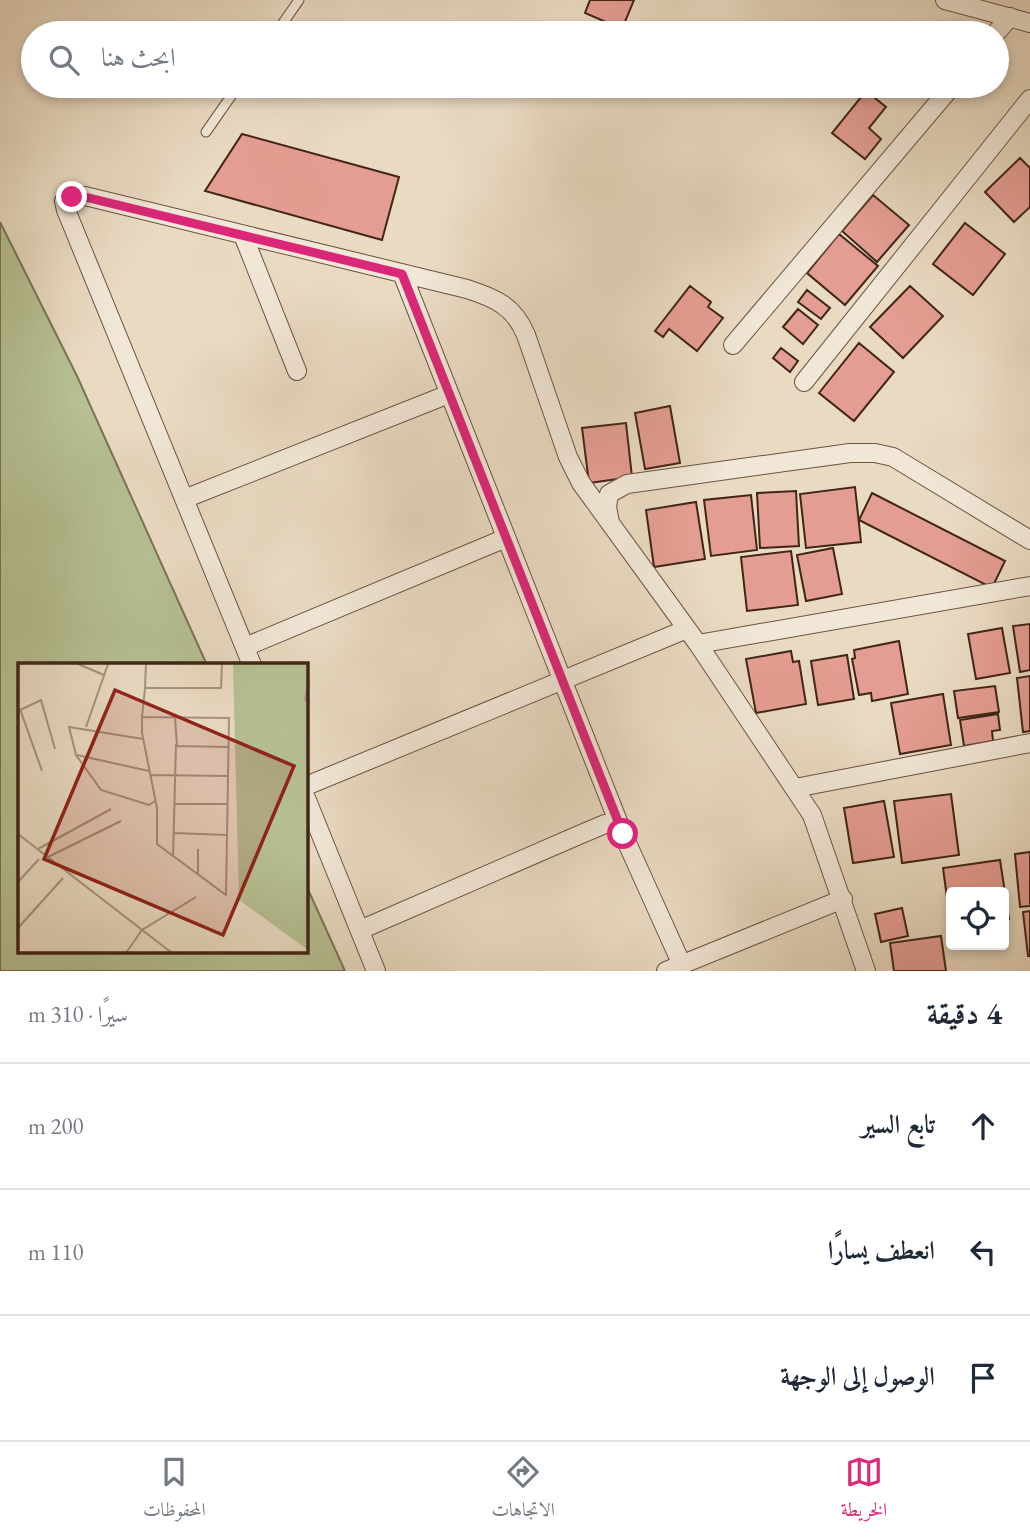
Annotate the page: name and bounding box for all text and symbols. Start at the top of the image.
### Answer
search box [21,21,1009,98]
text: ابحث هنا [101,40,176,74]
icon: search [45,41,83,79]
route end [56,181,87,212]
inset map [18,663,308,954]
route start [607,818,638,849]
map controls [946,887,1009,950]
button: locate [946,887,1009,950]
text: 4 دقيقة [927,994,1002,1033]
text: سيرًا · 310 m [28,999,128,1029]
text: تابع السير [861,1107,935,1141]
icon: ahead [964,1107,1002,1145]
text: 200 m [28,1111,84,1141]
text: انعطف يسارًا [828,1233,935,1267]
icon: left [964,1233,1002,1271]
text: 110 m [28,1237,84,1267]
text: الوصول إلى الوجهة [780,1359,935,1393]
icon: arrive [964,1359,1002,1397]
tab: المحفوظات [143,1453,206,1528]
tab: الاتجاهات [492,1453,555,1528]
tab: الخريطة [841,1453,887,1528]

